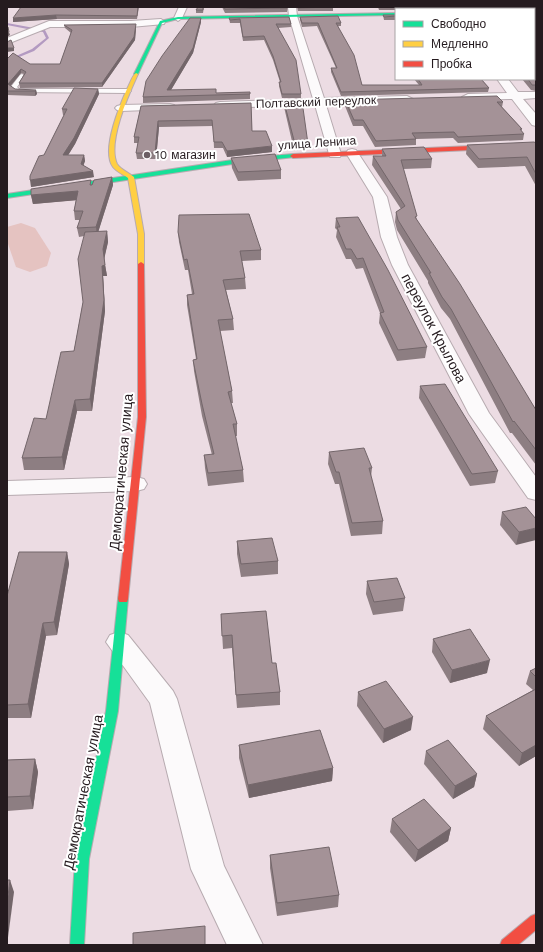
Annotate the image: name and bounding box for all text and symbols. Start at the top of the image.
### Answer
legend [395,8,535,80]
text: Свободно [431,17,486,31]
text: Медленно [431,37,488,51]
text: Пробка [431,57,472,71]
street label: Полтавский переулок [256,93,377,111]
street label: улица Ленина [277,133,357,153]
place label: 10 магазин [155,148,216,162]
marker: 10 магазин [142,150,152,160]
street label: переулок Крылова [398,271,470,386]
street label: Демократическая улица [106,393,136,551]
street label: Демократическая улица [60,713,106,871]

